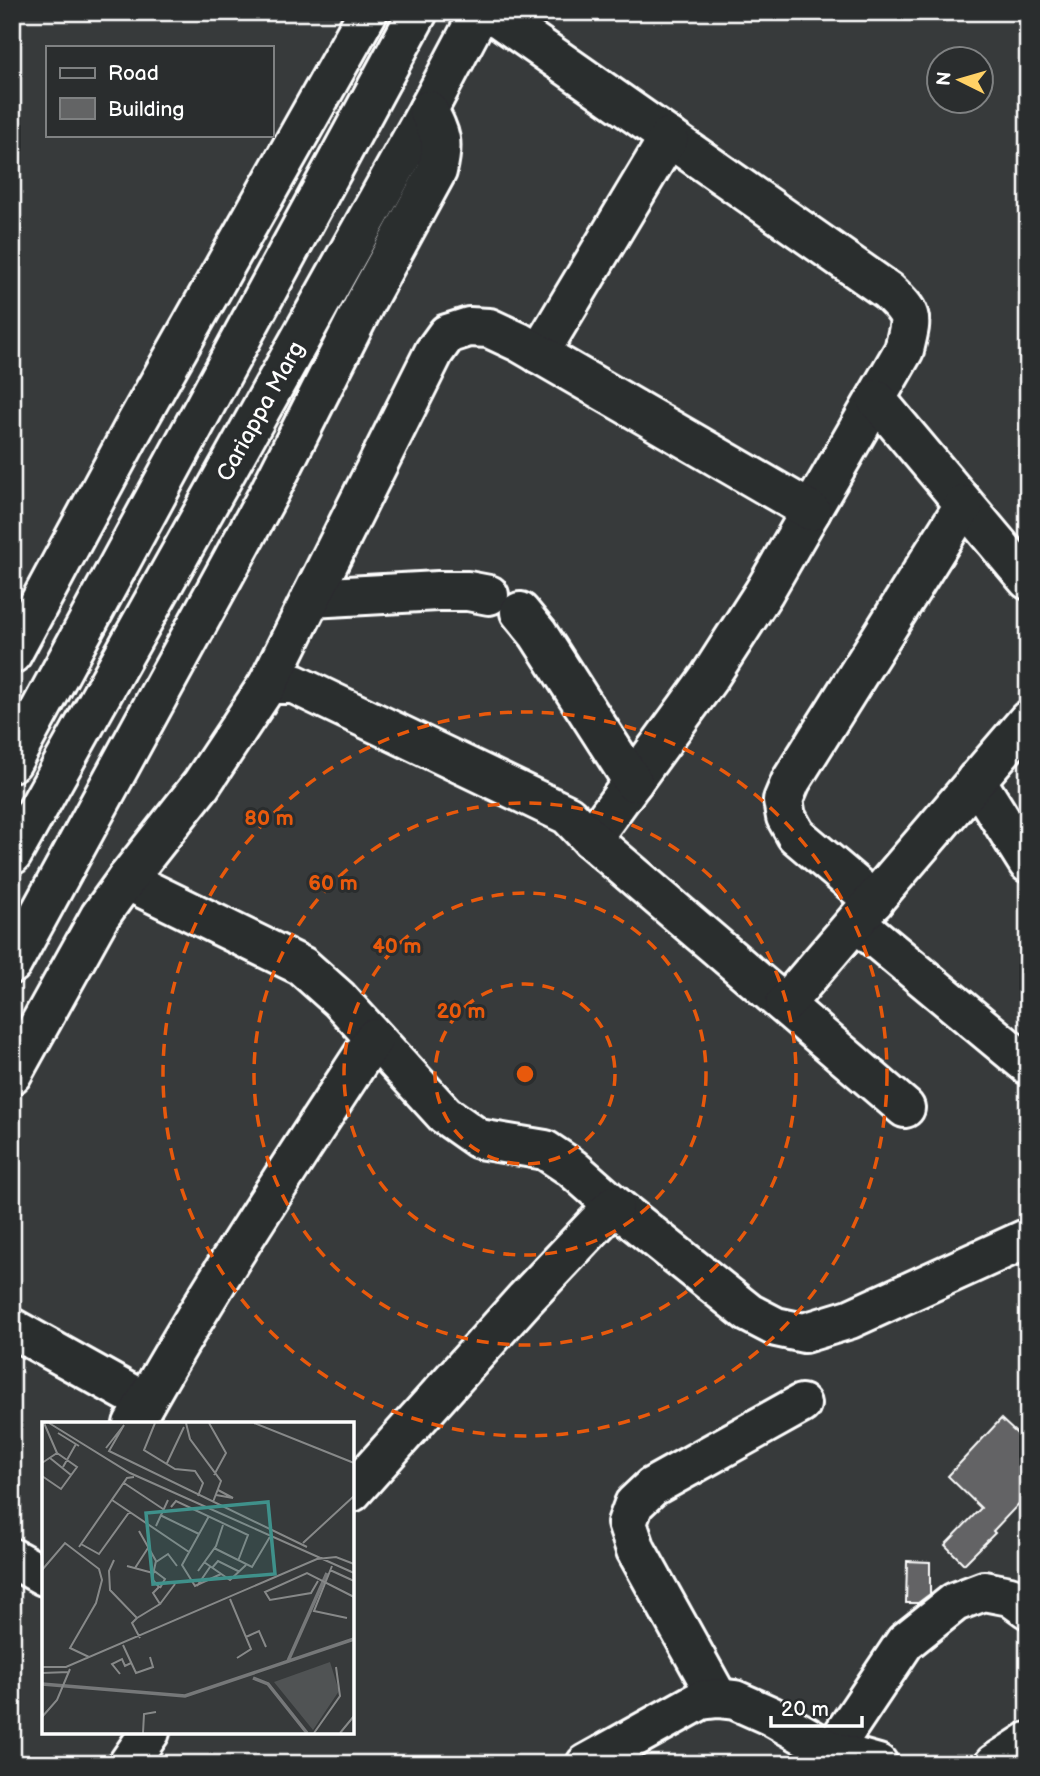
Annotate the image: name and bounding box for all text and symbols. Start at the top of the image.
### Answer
legend [46,46,273,136]
north arrow [925,46,995,116]
text: Road [108,61,159,86]
text: N [932,71,957,87]
text: Building [108,97,184,122]
street label: Cariappa Marg [211,336,311,486]
text: 80 m [244,806,294,831]
text: 60 m [308,871,358,896]
text: 40 m [372,934,422,959]
text: 20 m [437,999,485,1024]
centre of rings [513,1062,537,1086]
inset map [42,1422,354,1734]
scale bar [771,1685,862,1729]
text: 20 m [781,1697,829,1722]

